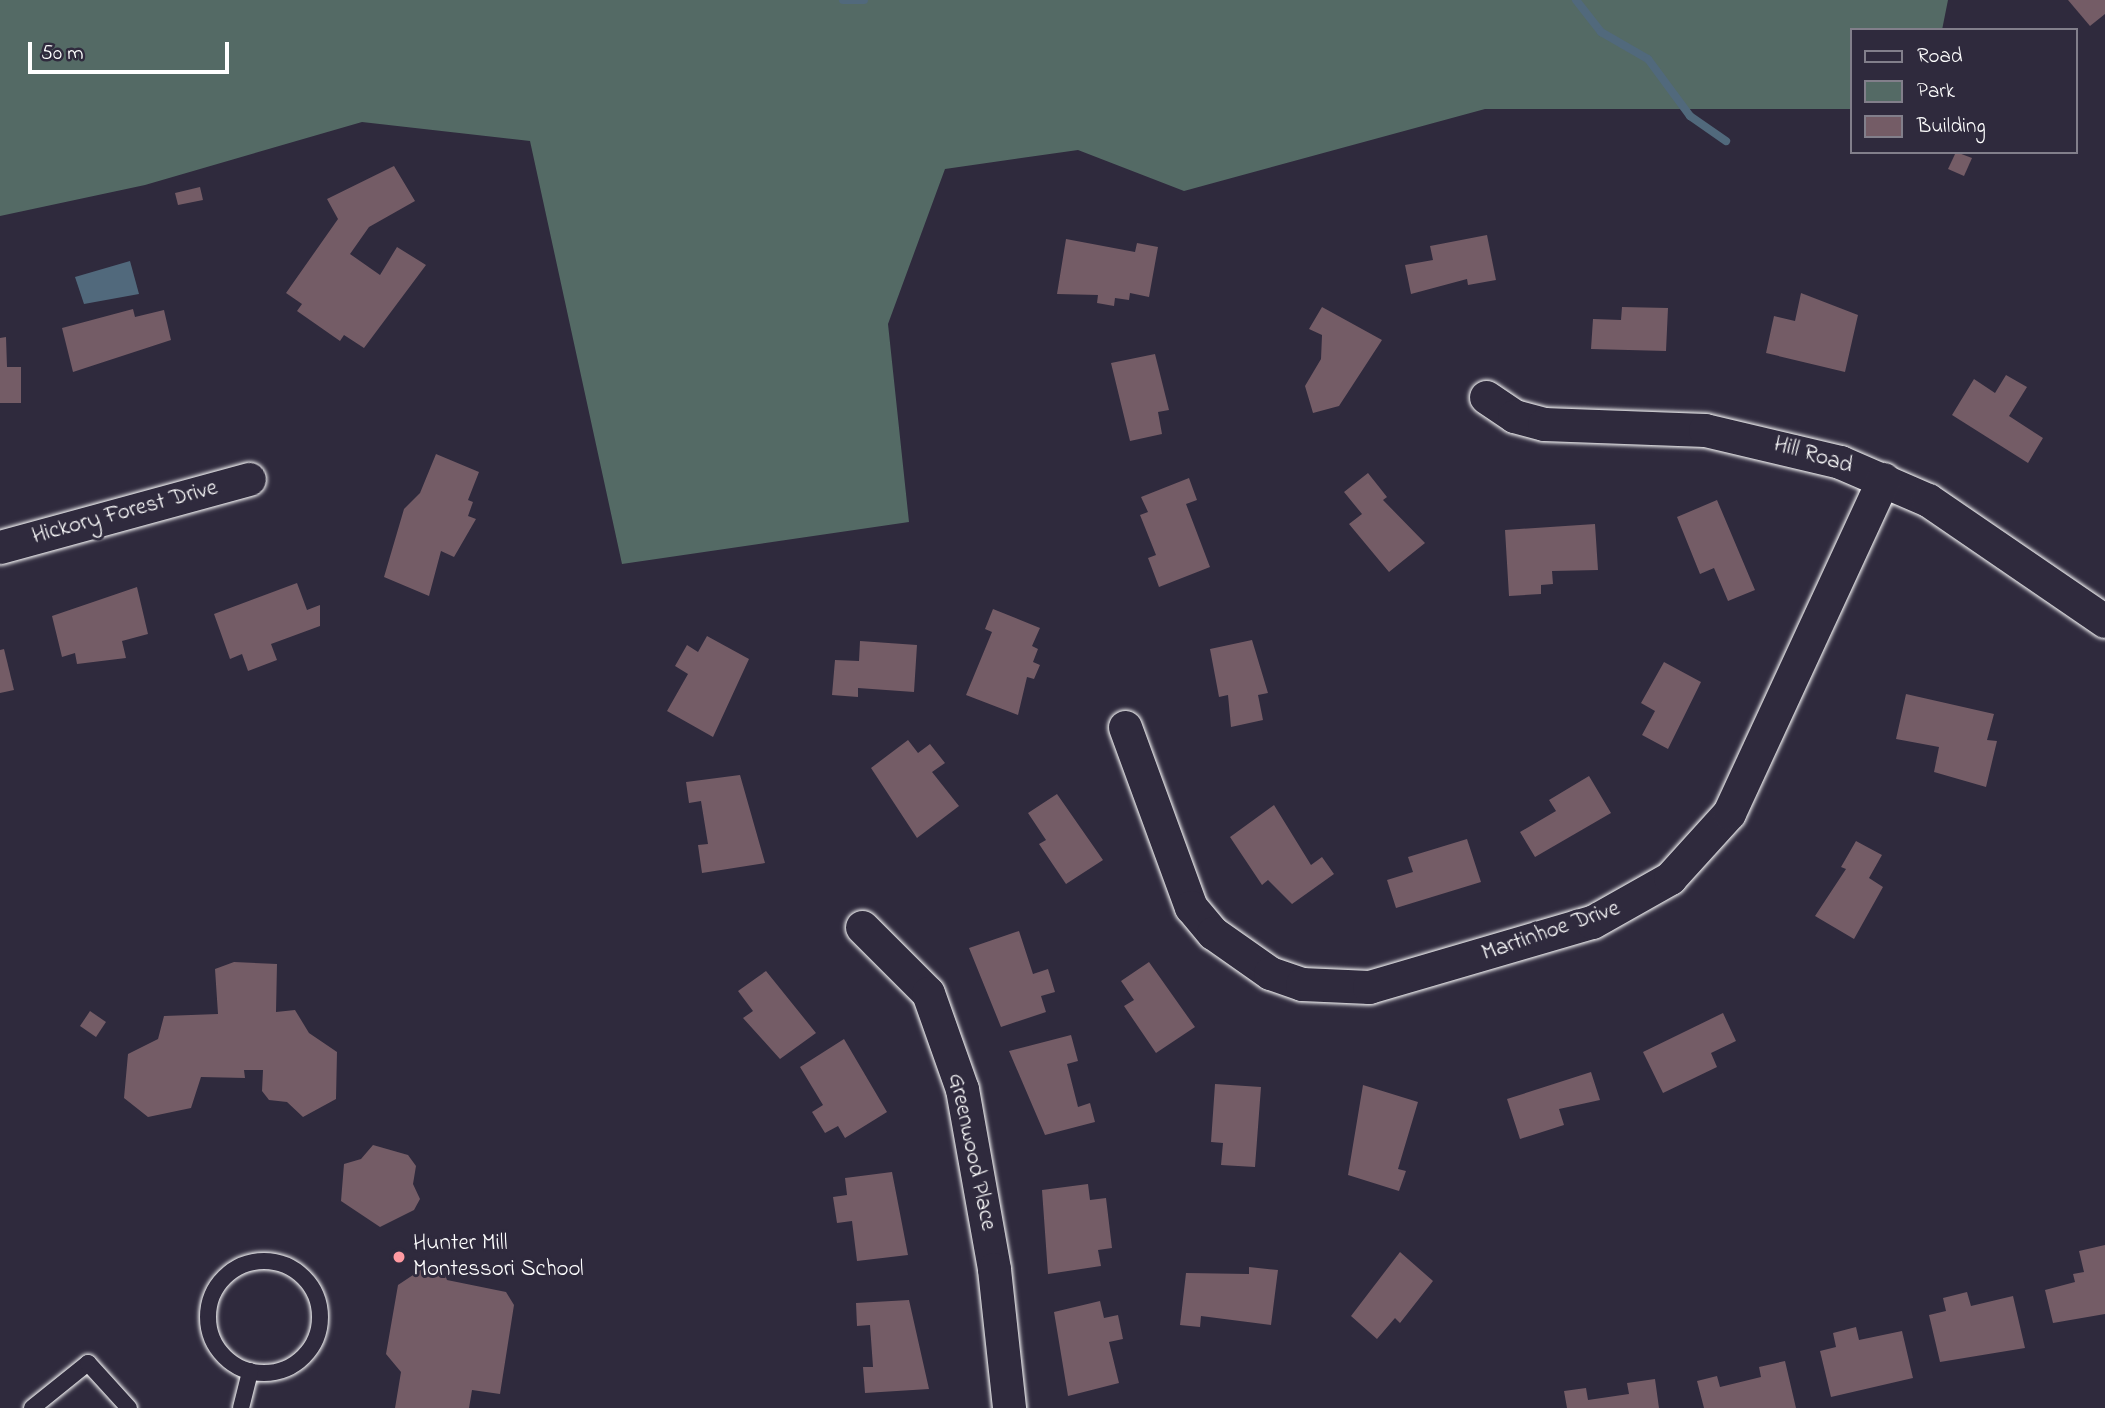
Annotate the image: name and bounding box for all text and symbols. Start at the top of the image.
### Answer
scale bar [32,28,233,72]
legend [1850,28,2077,154]
text: 50 m [41,39,84,69]
text: Road [1917,42,1963,72]
text: Park [1917,77,1955,107]
text: Building [1917,112,1986,142]
street label: Hill Road [1770,431,1856,481]
street label: Hickory Forest Drive [29,475,221,551]
street label: Martinhoe Drive [1479,896,1623,968]
street label: Greenwood Place [941,1071,1001,1233]
place label: Hunter Mill Montessori School [413,1230,584,1284]
marker: Hunter Mill Montessori School [391,1249,407,1265]

